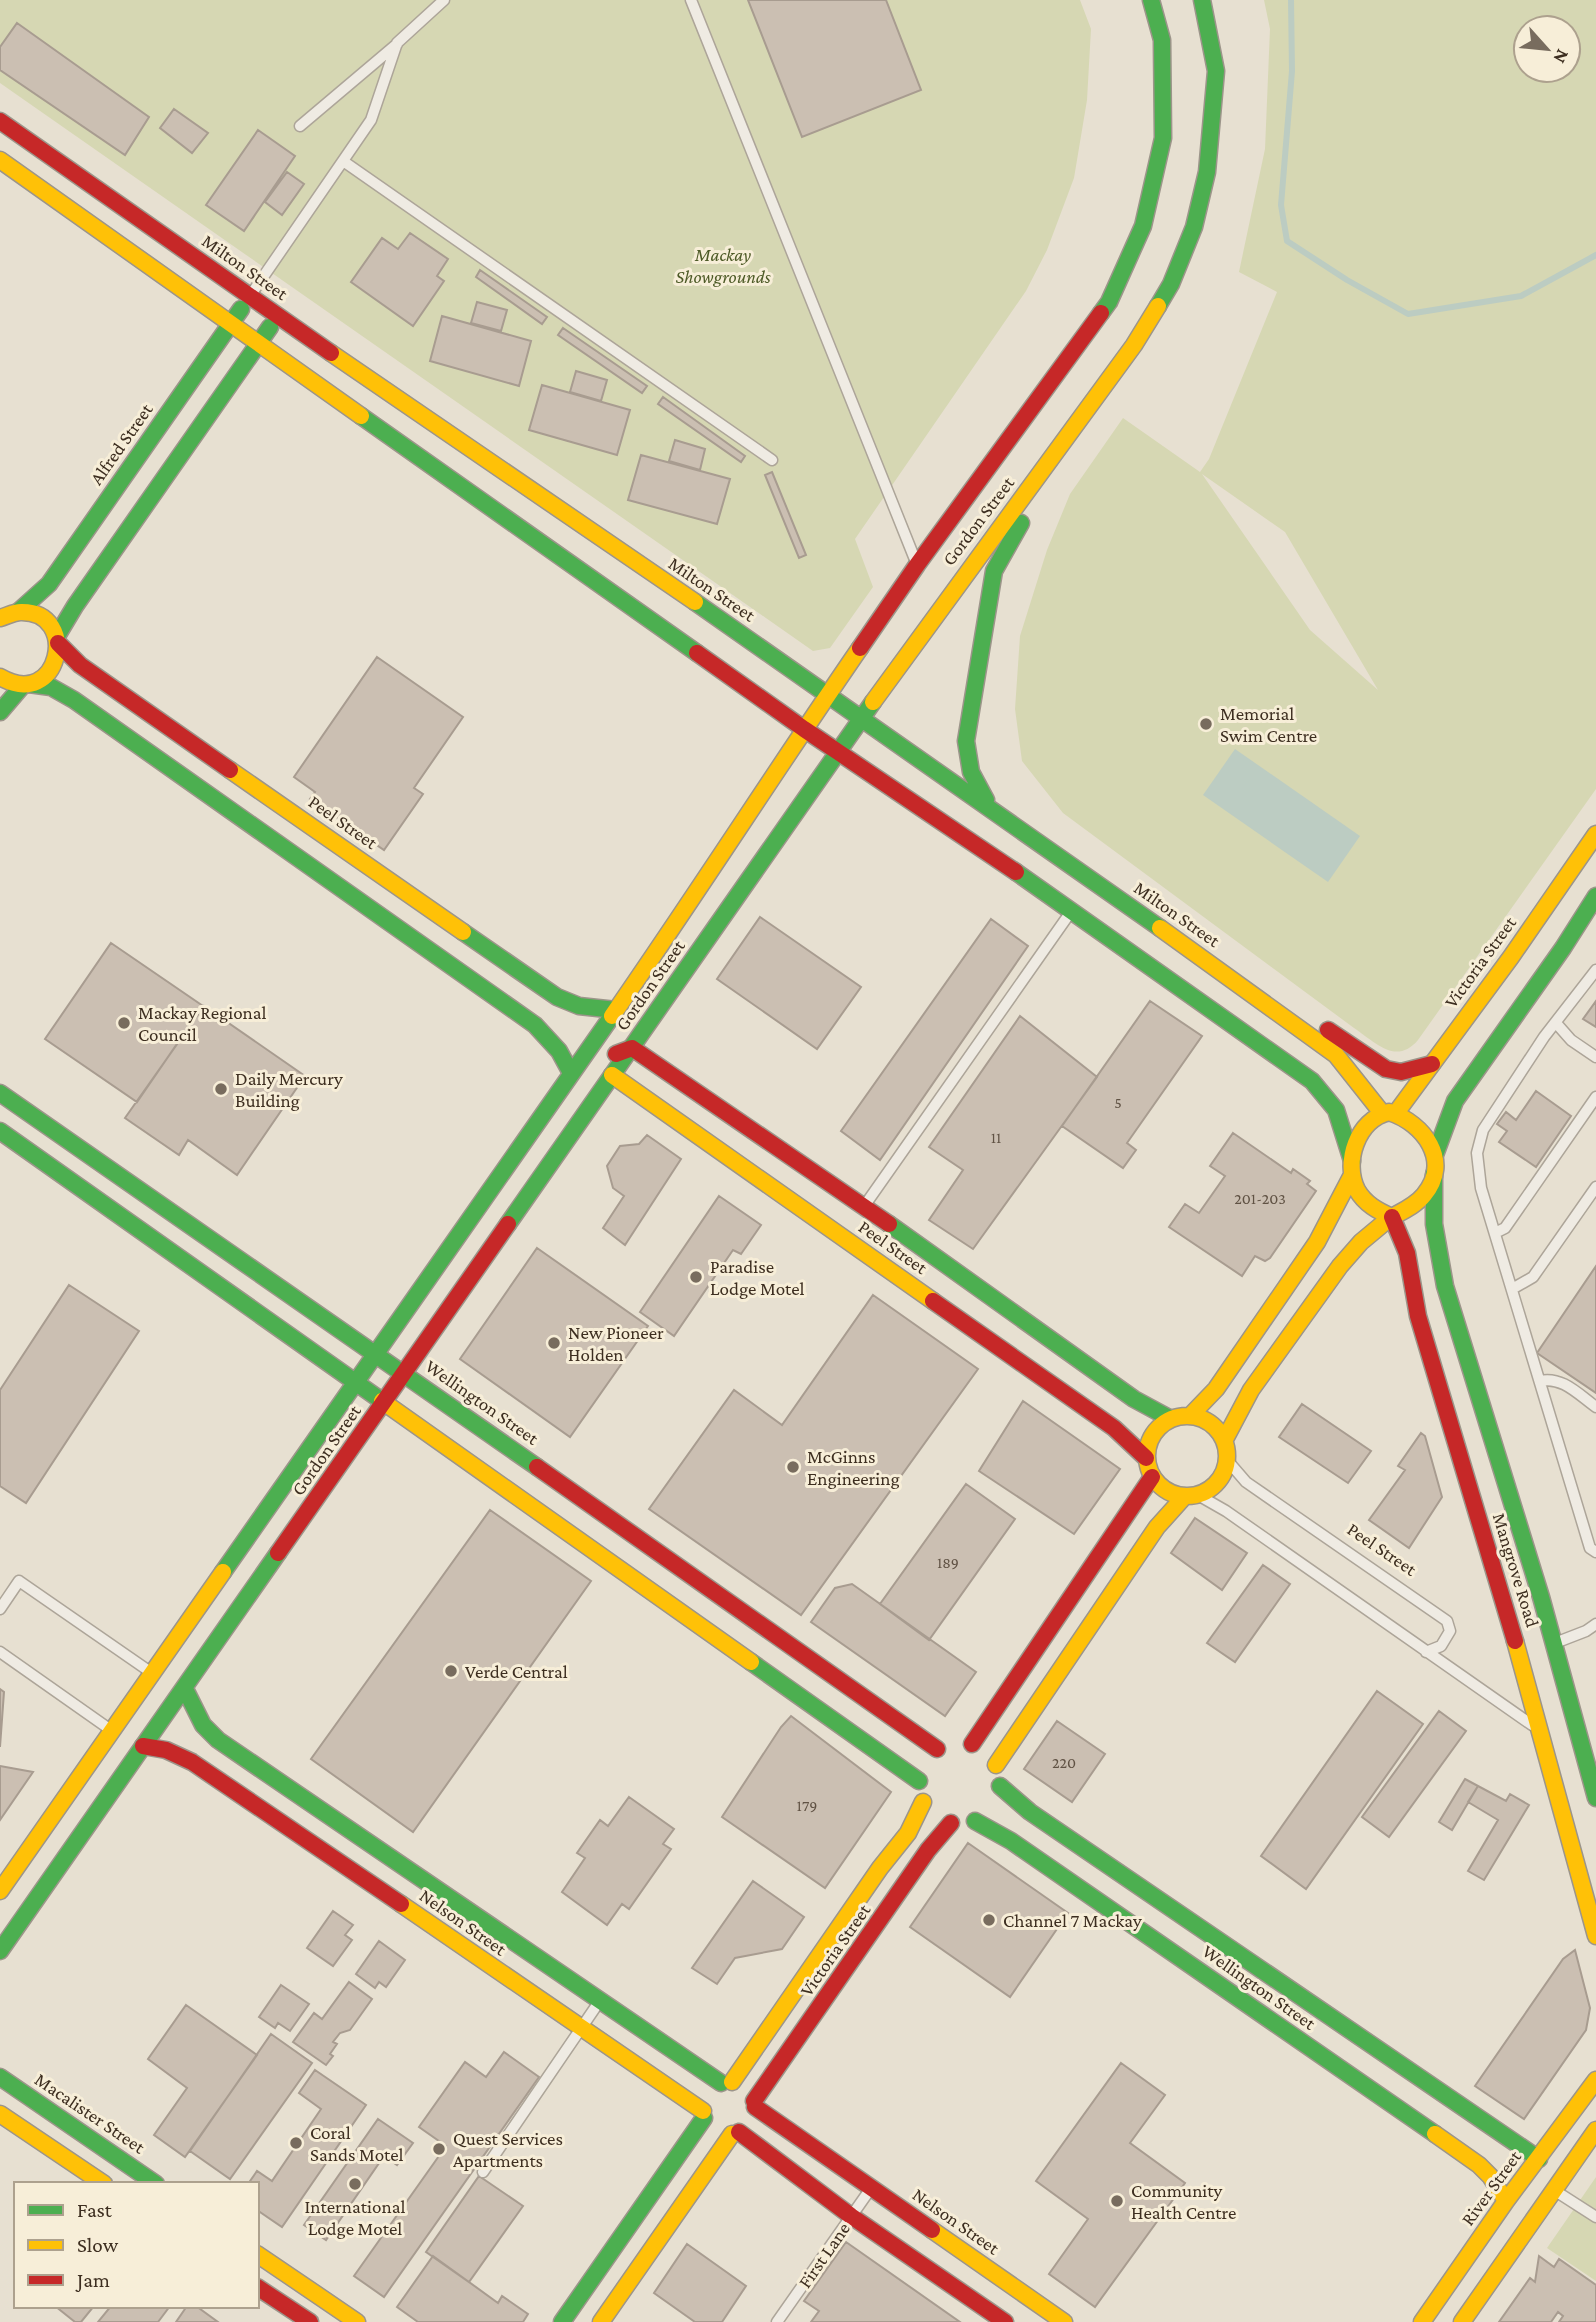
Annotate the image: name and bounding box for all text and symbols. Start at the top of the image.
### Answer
north arrow [1512,14,1582,84]
text: N [1549,46,1574,67]
street label: Milton Street [198,230,292,305]
park label: Mackay Showgrounds [675,244,771,287]
street label: Alfred Street [85,399,157,489]
street label: Gordon Street [938,472,1019,569]
street label: Milton Street [665,552,760,626]
place label: Memorial Swim Centre [1220,703,1317,746]
marker: Memorial Swim Centre [1198,716,1214,732]
street label: Peel Street [305,791,382,854]
street label: Milton Street [1130,877,1224,952]
street label: Victoria Street [1440,912,1521,1012]
street label: Gordon Street [611,935,689,1034]
place label: Mackay Regional Council [138,1002,267,1045]
marker: Mackay Regional Council [116,1015,132,1031]
place label: Daily Mercury Building [235,1068,343,1111]
marker: Daily Mercury Building [213,1081,229,1097]
house number: 5 [1114,1094,1122,1111]
house number: 11 [991,1129,1001,1146]
house number: 201-203 [1234,1190,1286,1207]
street label: Peel Street [855,1216,932,1279]
place label: Paradise Lodge Motel [710,1256,805,1299]
marker: Paradise Lodge Motel [688,1269,704,1285]
place label: New Pioneer Holden [568,1322,664,1365]
marker: New Pioneer Holden [546,1335,562,1351]
street label: Wellington Street [421,1355,543,1449]
street label: Gordon Street [287,1400,365,1499]
place label: McGinns Engineering [807,1446,900,1489]
marker: McGinns Engineering [785,1459,801,1475]
street label: Mangrove Road [1489,1510,1543,1630]
street label: Peel Street [1343,1518,1421,1580]
house number: 189 [937,1554,959,1571]
place label: Verde Central [465,1661,568,1682]
marker: Verde Central [443,1663,459,1679]
house number: 220 [1052,1754,1076,1771]
house number: 179 [797,1797,817,1814]
street label: Nelson Street [416,1884,511,1960]
street label: Victoria Street [796,1899,875,2000]
place label: Channel 7 Mackay [1003,1910,1142,1931]
marker: Channel 7 Mackay [981,1912,997,1928]
street label: Wellington Street [1198,1940,1320,2034]
street label: Macalister Street [31,2069,150,2158]
place label: Coral Sands Motel [310,2122,404,2165]
place label: Quest Services Apartments [453,2128,563,2171]
marker: Coral Sands Motel [288,2135,304,2151]
marker: Quest Services Apartments [431,2141,447,2157]
street label: River Street [1457,2146,1526,2229]
marker: International Lodge Motel [347,2176,363,2192]
place label: Community Health Centre [1131,2180,1236,2223]
legend [14,2182,259,2308]
street label: Nelson Street [909,2183,1004,2259]
marker: Community Health Centre [1109,2193,1125,2209]
place label: International Lodge Motel [305,2196,405,2239]
text: Fast [77,2198,113,2222]
street label: First Lane [794,2218,854,2292]
text: Slow [77,2233,119,2257]
text: Jam [75,2268,110,2292]

